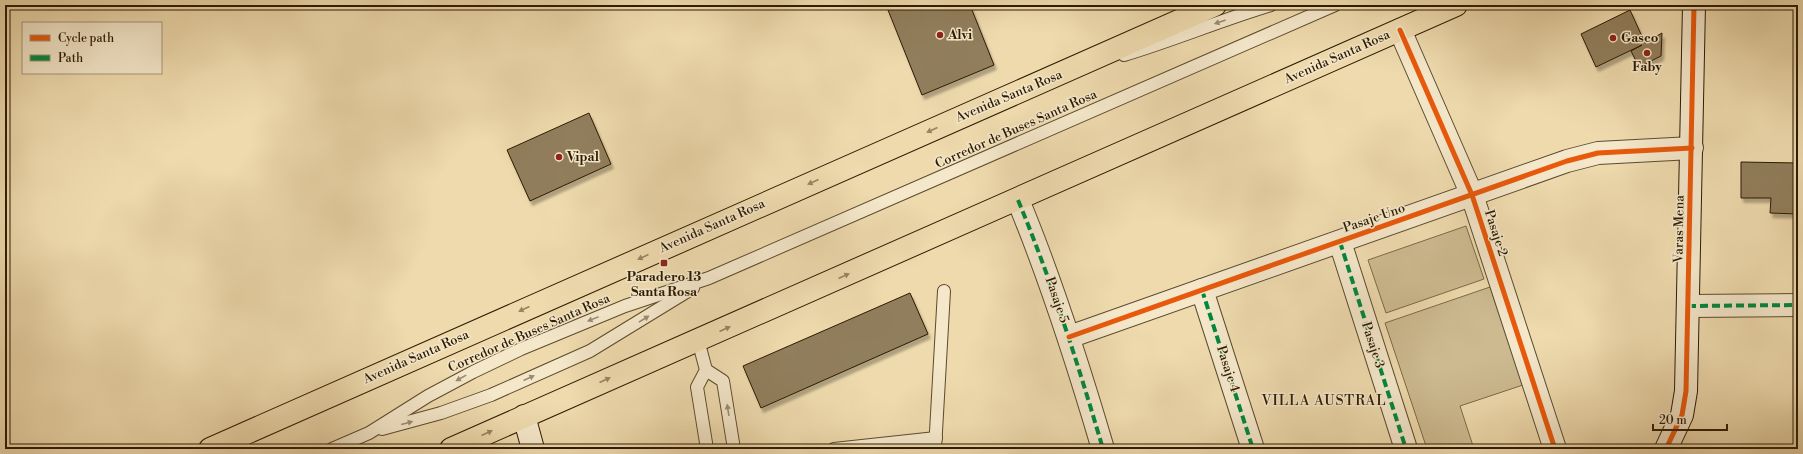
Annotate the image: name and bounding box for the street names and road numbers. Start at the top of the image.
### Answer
street label: Avenida Santa Rosa [1281,26,1393,88]
street label: Avenida Santa Rosa [952,66,1065,126]
street label: Corredor de Buses Santa Rosa [933,86,1100,172]
street label: Avenida Santa Rosa [656,195,768,257]
street label: Varas Mena [1670,195,1688,264]
street label: Pasaje Uno [1341,200,1407,236]
street label: Pasaje 2 [1481,208,1511,258]
street label: Pasaje 5 [1042,275,1072,325]
street label: Corredor de Buses Santa Rosa [446,290,613,376]
street label: Pasaje 3 [1358,320,1388,370]
street label: Avenida Santa Rosa [360,326,472,388]
street label: Pasaje 4 [1213,344,1243,395]

